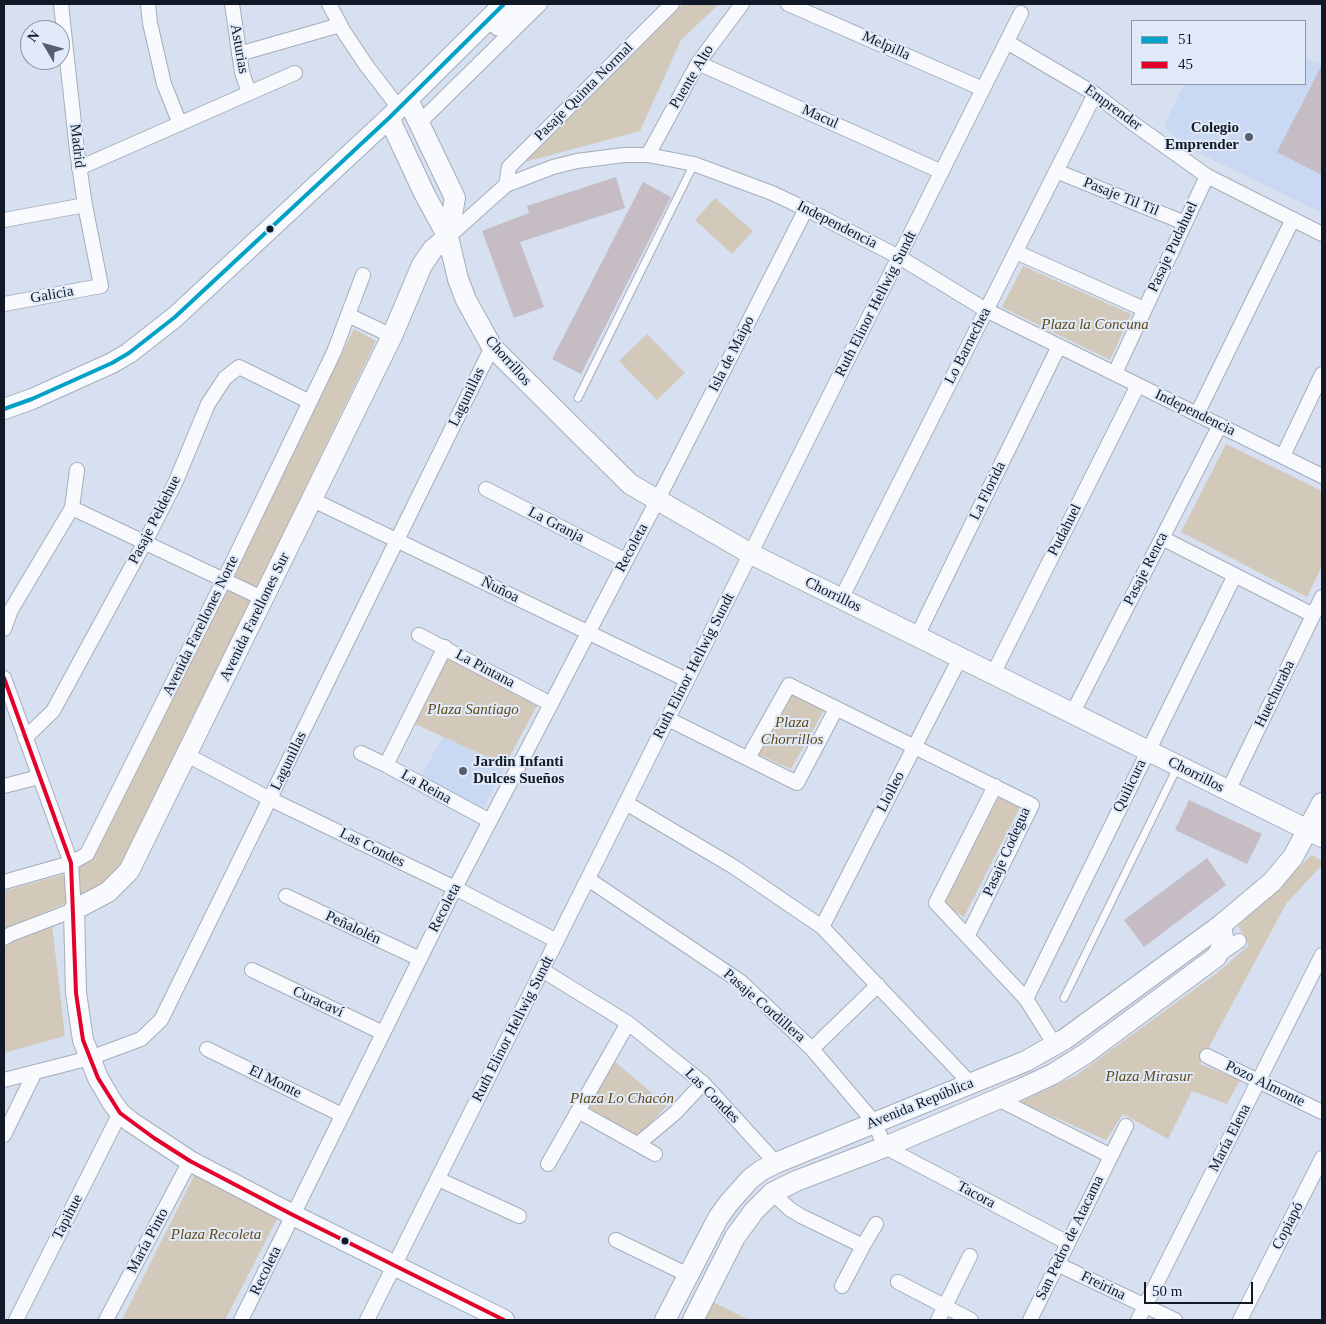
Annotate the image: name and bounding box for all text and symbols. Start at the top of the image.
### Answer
north arrow [20,20,70,70]
legend [1131,20,1306,85]
street label: Asturias [226,23,252,75]
street label: Melpilla [859,27,913,65]
text: N [24,28,42,45]
text: 51 [1178,31,1193,47]
street label: Pasaje Quinta Normal [531,39,637,145]
street label: Puente Alto [666,42,718,112]
text: 45 [1178,56,1193,72]
street label: Emprender [1081,81,1145,135]
street label: Macul [799,101,841,133]
place label: Colegio Emprender [1165,119,1239,154]
street label: Madrid [65,123,89,169]
marker: Colegio Emprender [1243,131,1255,143]
street label: Pasaje Til Til [1081,174,1161,220]
street label: Independencia [794,197,880,253]
street label: Pasaje Pudahuel [1144,199,1202,295]
unlabelled marker [265,224,275,234]
street label: Ruth Elinor Hellwig Sundt [831,228,921,380]
street label: Galicia [29,282,75,308]
street label: Lo Barnechea [941,305,995,387]
street label: Isla de Maipo [705,313,759,395]
park label: Plaza la Concuna [1041,316,1149,334]
street label: Chorrillos [481,332,535,390]
street label: Lagunillas [445,365,489,429]
street label: Independencia [1152,386,1238,440]
street label: La Florida [966,459,1010,523]
street label: Pasaje Peldehue [125,473,185,567]
street label: Pudahuel [1044,501,1086,559]
street label: La Granja [525,503,587,547]
street label: Recoleta [612,521,652,575]
street label: Pasaje Renca [1120,529,1172,609]
street label: Avenida Farellones Sur [216,550,294,684]
street label: Avenida Farellones Norte [159,553,243,699]
street label: Ñuñoa [478,573,522,607]
street label: Chorrillos [802,574,864,616]
street label: Ruth Elinor Hellwig Sundt [649,590,739,742]
street label: La Pintana [452,646,518,692]
street label: Huechuraba [1251,657,1299,731]
park label: Plaza Santiago [427,701,519,719]
park label: Plaza Chorrillos [761,714,823,749]
street label: Lagunillas [267,729,311,793]
place label: Jardin Infanti Dulces Sueños [473,753,564,788]
street label: Chorrillos [1165,753,1227,797]
street label: Quilicura [1109,757,1151,815]
marker: Jardin Infanti Dulces Sueños [457,765,469,777]
street label: La Reina [398,766,454,808]
street label: Llolleo [873,769,909,815]
street label: Pasaje Codegua [979,805,1035,899]
street label: Las Condes [336,824,408,872]
street label: Recoleta [425,881,465,935]
street label: Peñalolén [322,907,384,949]
street label: Ruth Elinor Hellwig Sundt [468,953,558,1105]
street label: Pasaje Cordillera [719,965,809,1047]
street label: Curacaví [290,982,346,1022]
street label: Pozo Almonte [1222,1057,1308,1111]
street label: El Monte [246,1062,304,1102]
street label: Las Condes [681,1065,743,1127]
park label: Plaza Mirasur [1105,1068,1193,1086]
street label: Avenida República [864,1074,976,1134]
park label: Plaza Lo Chacón [570,1090,674,1108]
street label: María Elena [1205,1101,1255,1175]
street label: San Pedro de Atacama [1032,1173,1108,1303]
street label: Tacora [954,1178,998,1212]
street label: Tapihue [49,1191,87,1243]
street label: Copiapó [1268,1199,1308,1253]
street label: María Pinto [123,1205,173,1277]
park label: Plaza Recoleta [171,1226,261,1244]
unlabelled marker [340,1236,350,1246]
street label: Recoleta [246,1243,286,1299]
street label: Freirina [1078,1268,1128,1304]
scale bar [1146,1272,1255,1304]
text: 50 m [1152,1283,1182,1299]

